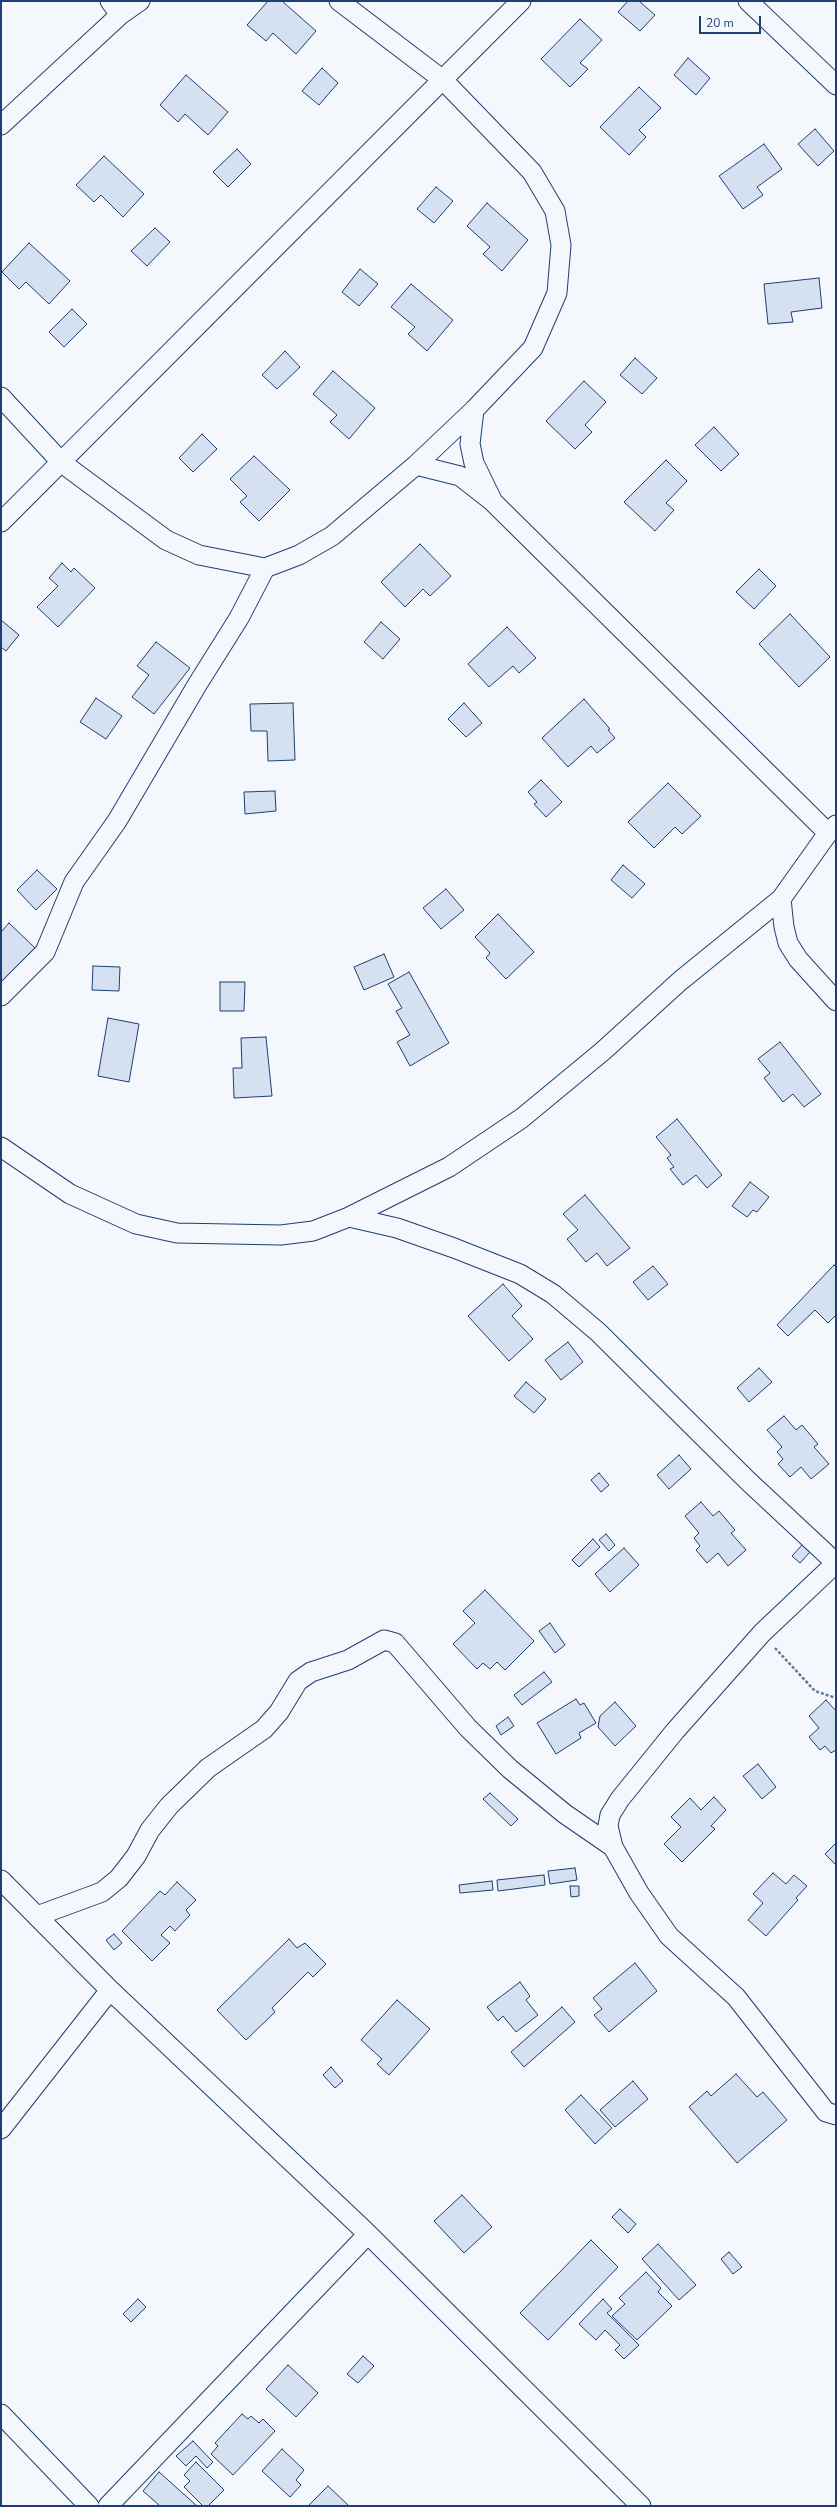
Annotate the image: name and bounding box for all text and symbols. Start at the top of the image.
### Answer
scale bar [701,8,763,34]
text: 20 m [706,15,734,31]

